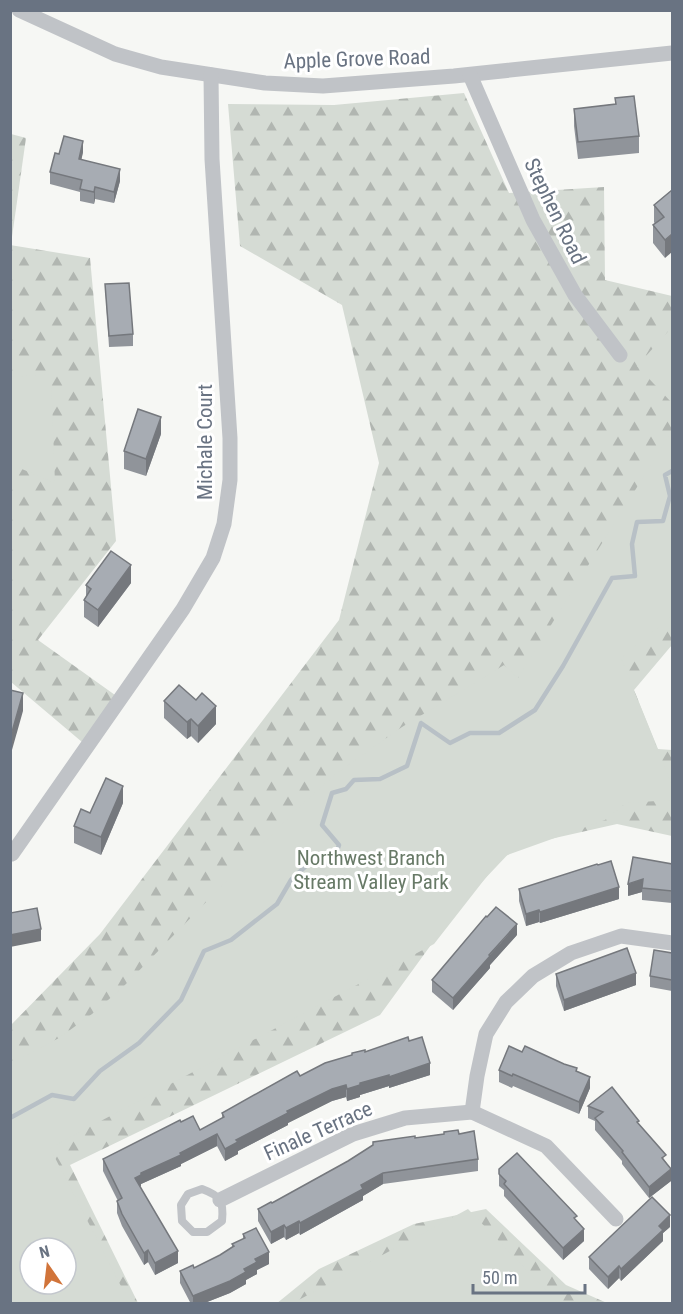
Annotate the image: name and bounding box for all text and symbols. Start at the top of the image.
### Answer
street label: Apple Grove Road [283,44,431,74]
street label: Stephen Road [519,154,591,268]
street label: Michale Court [193,384,217,500]
park label: Northwest Branch Stream Valley Park [293,846,449,894]
street label: Finale Terrace [260,1096,376,1166]
north arrow [18,1236,78,1296]
text: N [37,1242,52,1262]
scale bar [473,1257,586,1295]
text: 50 m [482,1267,517,1288]

